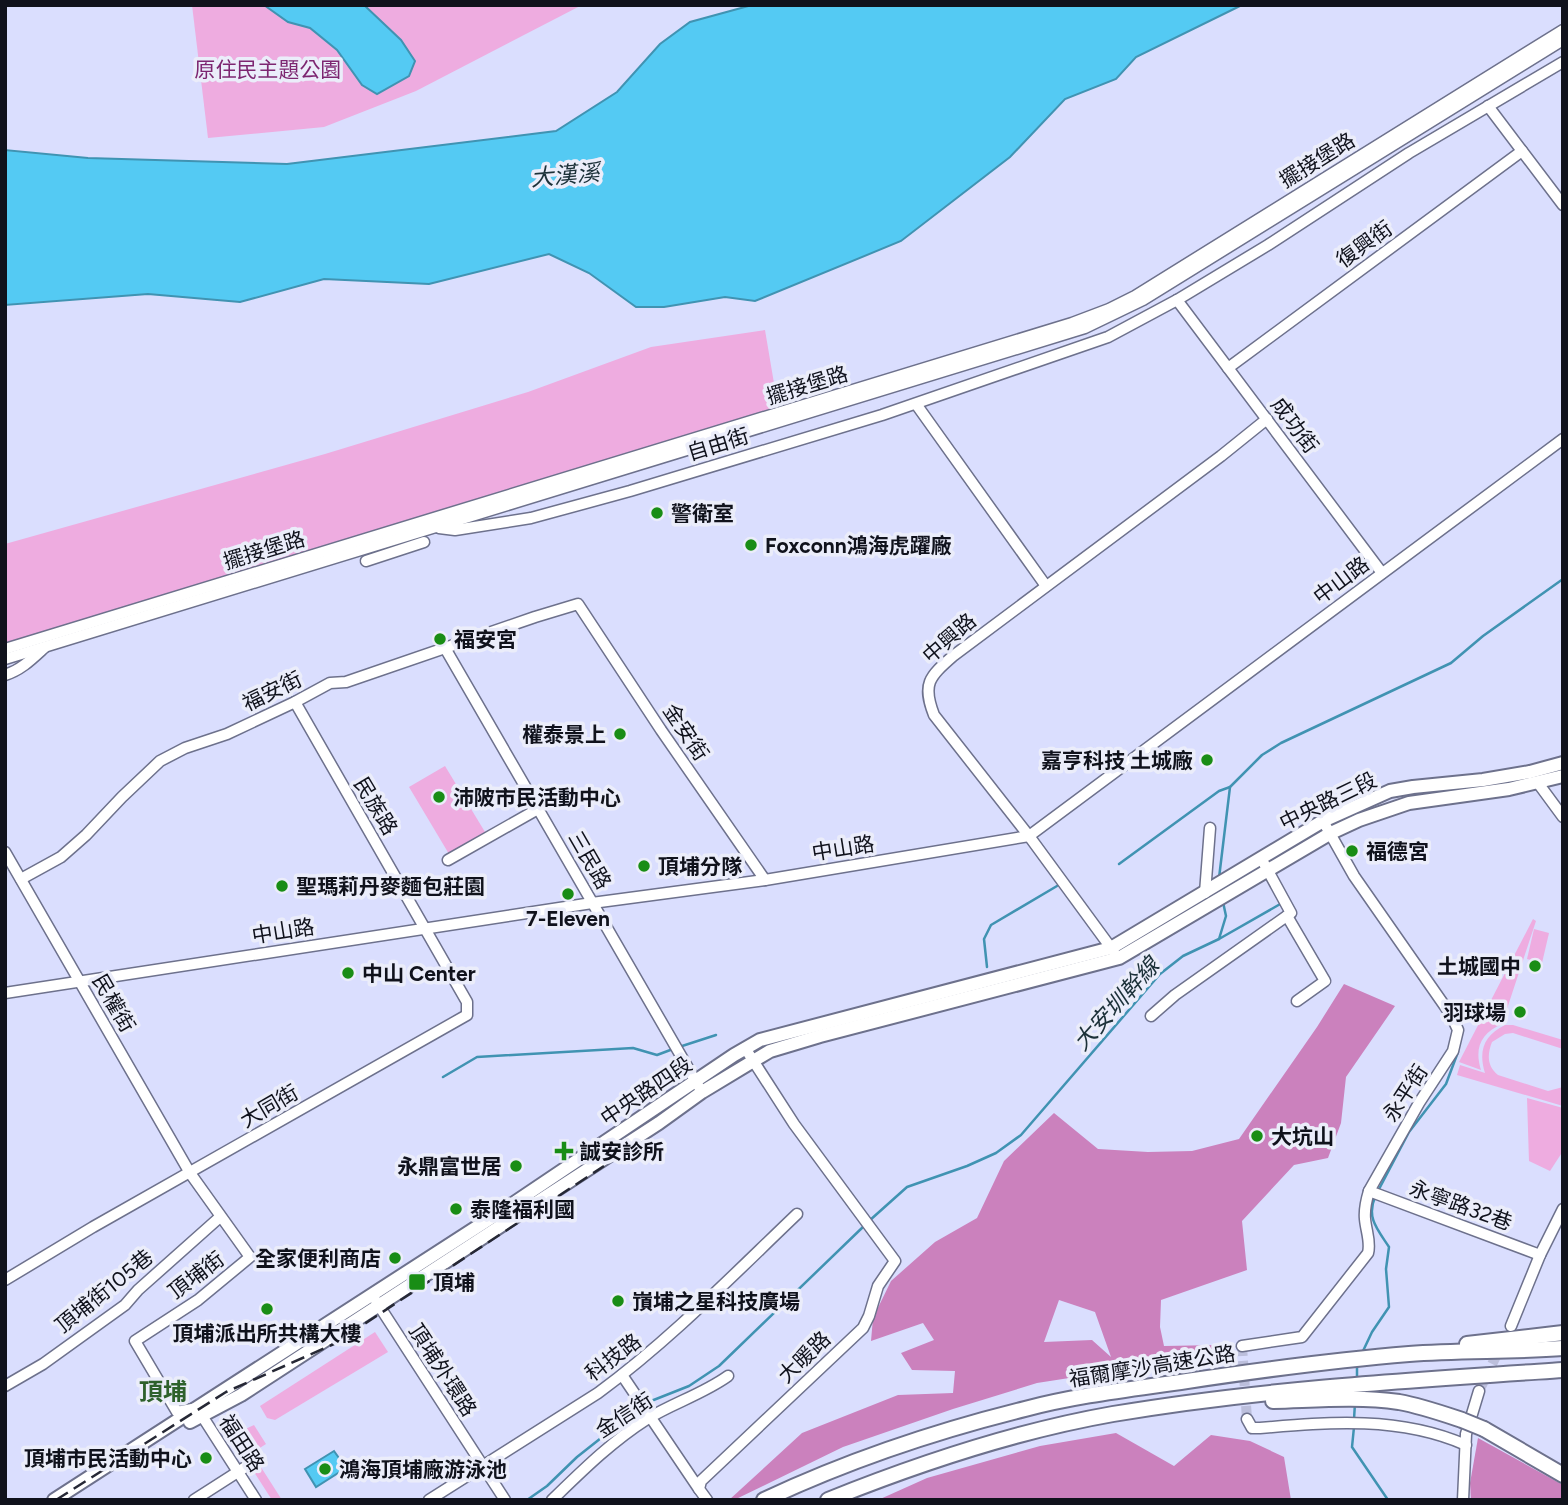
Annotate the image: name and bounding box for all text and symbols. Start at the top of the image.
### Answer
park label: 原住民主題公園 [195,57,342,82]
street label: 擺接堡路 [1275,127,1359,193]
water label: 大漢溪 [529,158,604,192]
street label: 復興街 [1331,215,1397,273]
street label: 擺接堡路 [763,361,851,409]
street label: 成功街 [1266,392,1324,458]
street label: 自由街 [684,423,752,465]
place label: 警衛室 [671,501,734,526]
marker: 警衛室 [649,505,665,521]
street label: 擺接堡路 [220,526,308,574]
place label: Foxconn鴻海虎躍廠 [765,533,952,558]
marker: Foxconn鴻海虎躍廠 [743,537,759,553]
street label: 中山路 [1308,551,1374,609]
street label: 中興路 [917,608,981,668]
place label: 福安宮 [454,627,517,652]
marker: 福安宮 [432,631,448,647]
street label: 福安街 [238,666,306,716]
street label: 金安街 [658,699,714,765]
place label: 權泰景上 [522,722,606,747]
marker: 權泰景上 [612,726,628,742]
place label: 嘉亨科技 土城廠 [1041,748,1193,773]
marker: 嘉亨科技 土城廠 [1199,752,1215,768]
street label: 中央路三段 [1275,767,1381,835]
street label: 民族路 [349,773,403,839]
place label: 沛陂市民活動中心 [453,785,621,810]
marker: 沛陂市民活動中心 [431,789,447,805]
street label: 三民路 [563,826,617,894]
street label: 中山路 [810,831,876,865]
place label: 福德宮 [1366,839,1429,864]
marker: 福德宮 [1344,843,1360,859]
place label: 頂埔分隊 [658,854,743,879]
marker: 頂埔分隊 [636,858,652,874]
place label: 聖瑪莉丹麥麵包莊園 [296,874,485,899]
marker: 聖瑪莉丹麥麵包莊園 [274,878,290,894]
marker: 7-Eleven [560,886,576,902]
place label: 7-Eleven [526,906,610,931]
street label: 中山路 [250,914,316,948]
water label: 大安圳幹線 [1067,950,1167,1056]
place label: 土城國中 [1437,954,1521,979]
marker: 土城國中 [1527,958,1543,974]
place label: 中山 Center [362,961,476,986]
marker: 中山 Center [340,965,356,981]
street label: 民權街 [87,969,141,1037]
place label: 羽球場 [1443,1000,1506,1025]
marker: 羽球場 [1512,1004,1528,1020]
street label: 中央路四段 [595,1051,697,1131]
street label: 永平街 [1377,1060,1433,1126]
street label: 大同街 [235,1079,303,1133]
place label: 大坑山 [1271,1124,1334,1149]
marker: 大坑山 [1249,1128,1265,1144]
place label: 誠安診所 [580,1139,664,1164]
marker: 誠安診所 [554,1141,574,1161]
place label: 永鼎富世居 [397,1154,502,1179]
marker: 永鼎富世居 [508,1158,524,1174]
street label: 永寧路32巷 [1406,1175,1516,1235]
place label: 泰隆福利國 [470,1197,575,1222]
marker: 泰隆福利國 [448,1201,464,1217]
street label: 頂埔街105巷 [50,1244,158,1338]
street label: 頂埔街 [163,1246,229,1304]
place label: 全家便利商店 [255,1246,381,1271]
marker: 全家便利商店 [387,1250,403,1266]
place label: 頂埔 [433,1270,475,1295]
marker: 頂埔 [407,1272,427,1292]
place label: 嵿埔之星科技廣場 [632,1289,800,1314]
marker: 嵿埔之星科技廣場 [610,1293,626,1309]
marker: 頂埔派出所共構大樓 [259,1301,275,1317]
street label: 頂埔外環路 [404,1319,482,1421]
place label: 頂埔派出所共構大樓 [173,1321,362,1346]
street label: 大暖路 [773,1326,835,1388]
street label: 科技路 [580,1328,646,1386]
street label: 福爾摩沙高速公路 [1067,1341,1237,1391]
district label: 頂埔 [139,1377,187,1406]
street label: 金信街 [591,1387,657,1443]
street label: 福田路 [214,1410,270,1476]
place label: 頂埔市民活動中心 [24,1446,192,1471]
marker: 頂埔市民活動中心 [198,1450,214,1466]
place label: 鴻海頂埔廠游泳池 [339,1457,507,1482]
marker: 鴻海頂埔廠游泳池 [317,1461,333,1477]

